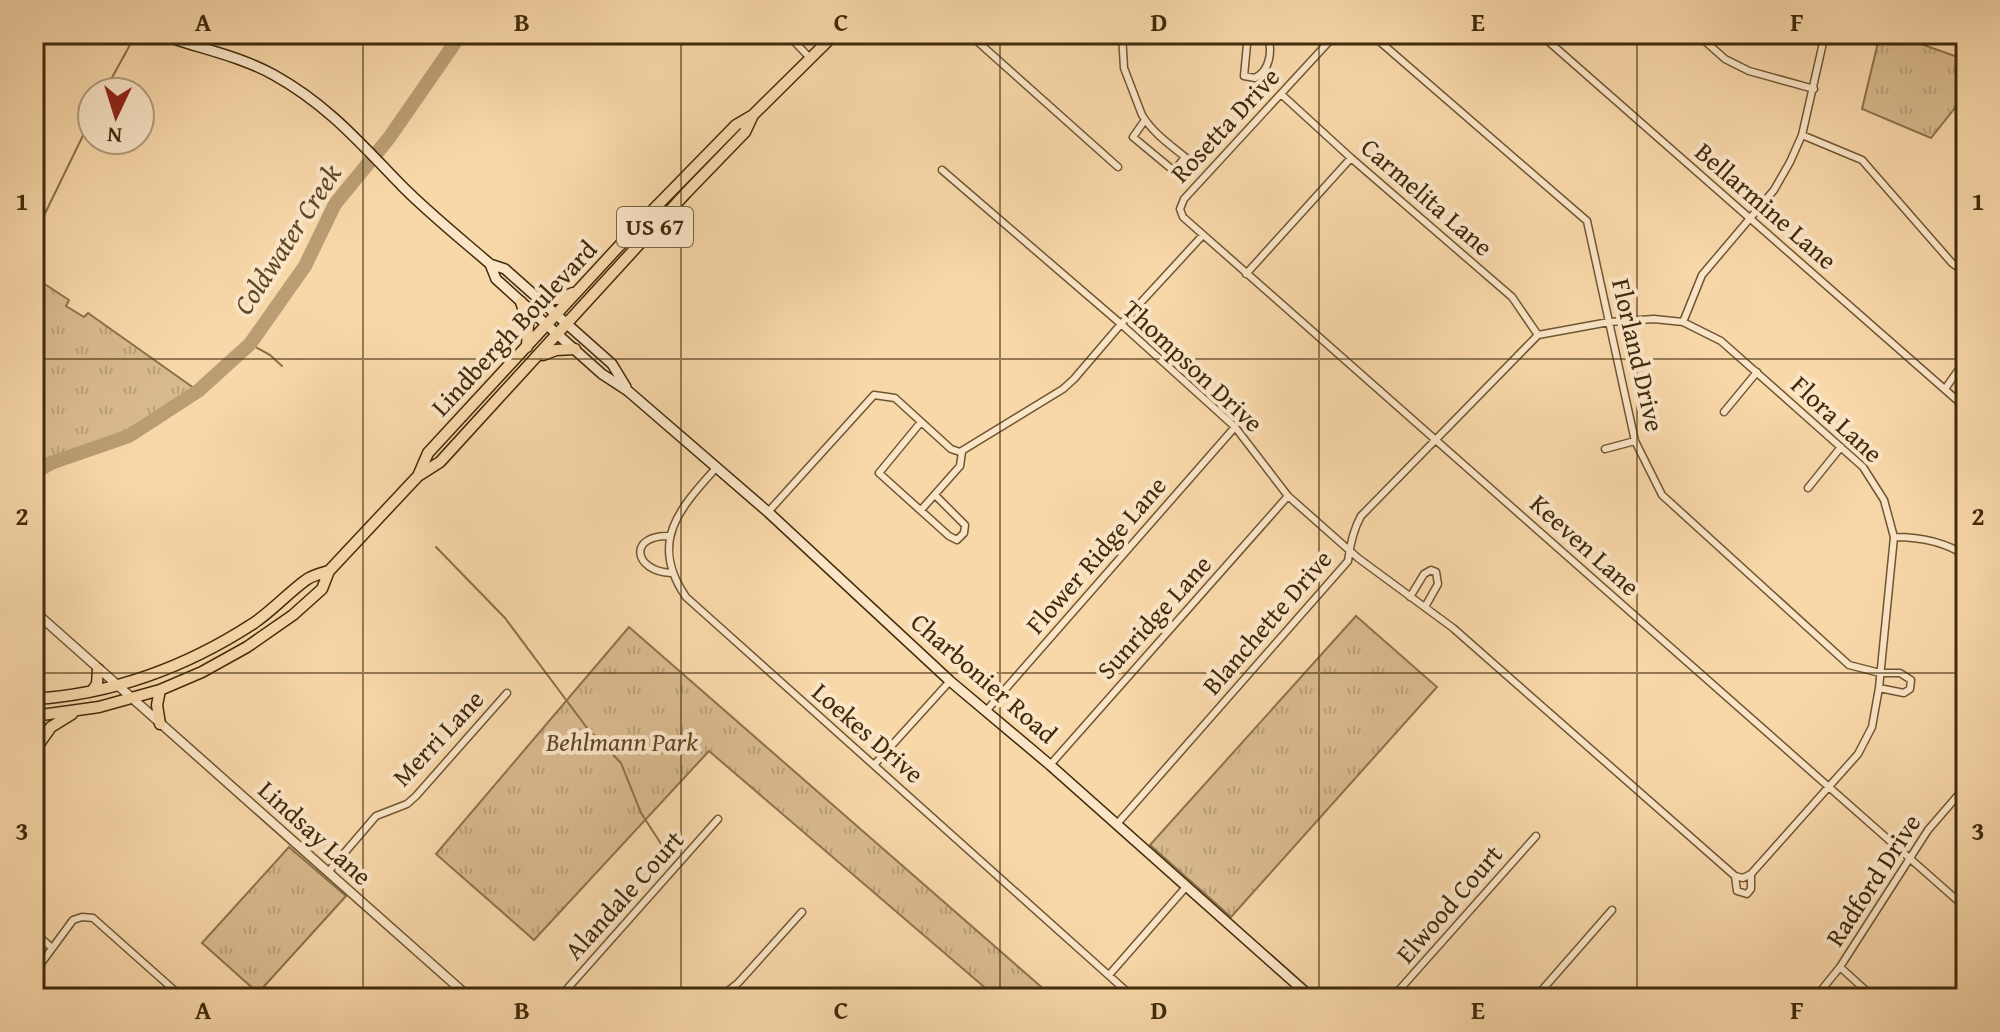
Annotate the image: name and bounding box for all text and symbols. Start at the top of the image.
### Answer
text: A [195,2,212,41]
text: B [514,2,530,41]
text: C [834,2,848,41]
text: D [1151,2,1167,41]
text: E [1471,2,1485,41]
text: F [1790,2,1804,41]
street label: Rosetta Drive [1161,58,1289,191]
north arrow [76,76,156,156]
text: N [106,119,123,152]
street label: Carmelita Lane [1353,128,1502,265]
street label: Bellarmine Lane [1687,133,1846,279]
water label: Coldwater Creek [222,155,351,322]
text: 1 [15,181,29,220]
text: 1 [1971,181,1985,220]
road number: US 67 [617,207,693,247]
street label: Lindbergh Boulevard [421,231,606,425]
street label: Florland Drive [1602,274,1675,435]
street label: Thompson Drive [1114,290,1272,441]
street label: Flora Lane [1783,366,1892,472]
street label: Flower Ridge Lane [1016,467,1175,642]
street label: Keeven Lane [1522,485,1649,605]
text: 2 [15,496,29,535]
text: 2 [1971,496,1985,535]
street label: Blanchette Drive [1192,540,1341,703]
street label: Sunridge Lane [1087,546,1220,688]
street label: Charbonier Road [902,603,1066,753]
street label: Loekes Drive [804,673,933,792]
street label: Merri Lane [383,681,493,795]
park label: Behlmann Park [545,722,698,761]
street label: Lindsay Lane [250,771,381,894]
street label: Radford Drive [1815,806,1930,954]
text: 3 [15,811,29,850]
text: 3 [1971,811,1985,850]
street label: Alandale Court [555,821,693,968]
street label: Elwood Court [1386,836,1511,972]
text: A [195,990,212,1029]
text: B [514,990,530,1029]
text: C [834,990,848,1029]
text: D [1151,990,1167,1029]
text: E [1471,990,1485,1029]
text: F [1790,990,1804,1029]

